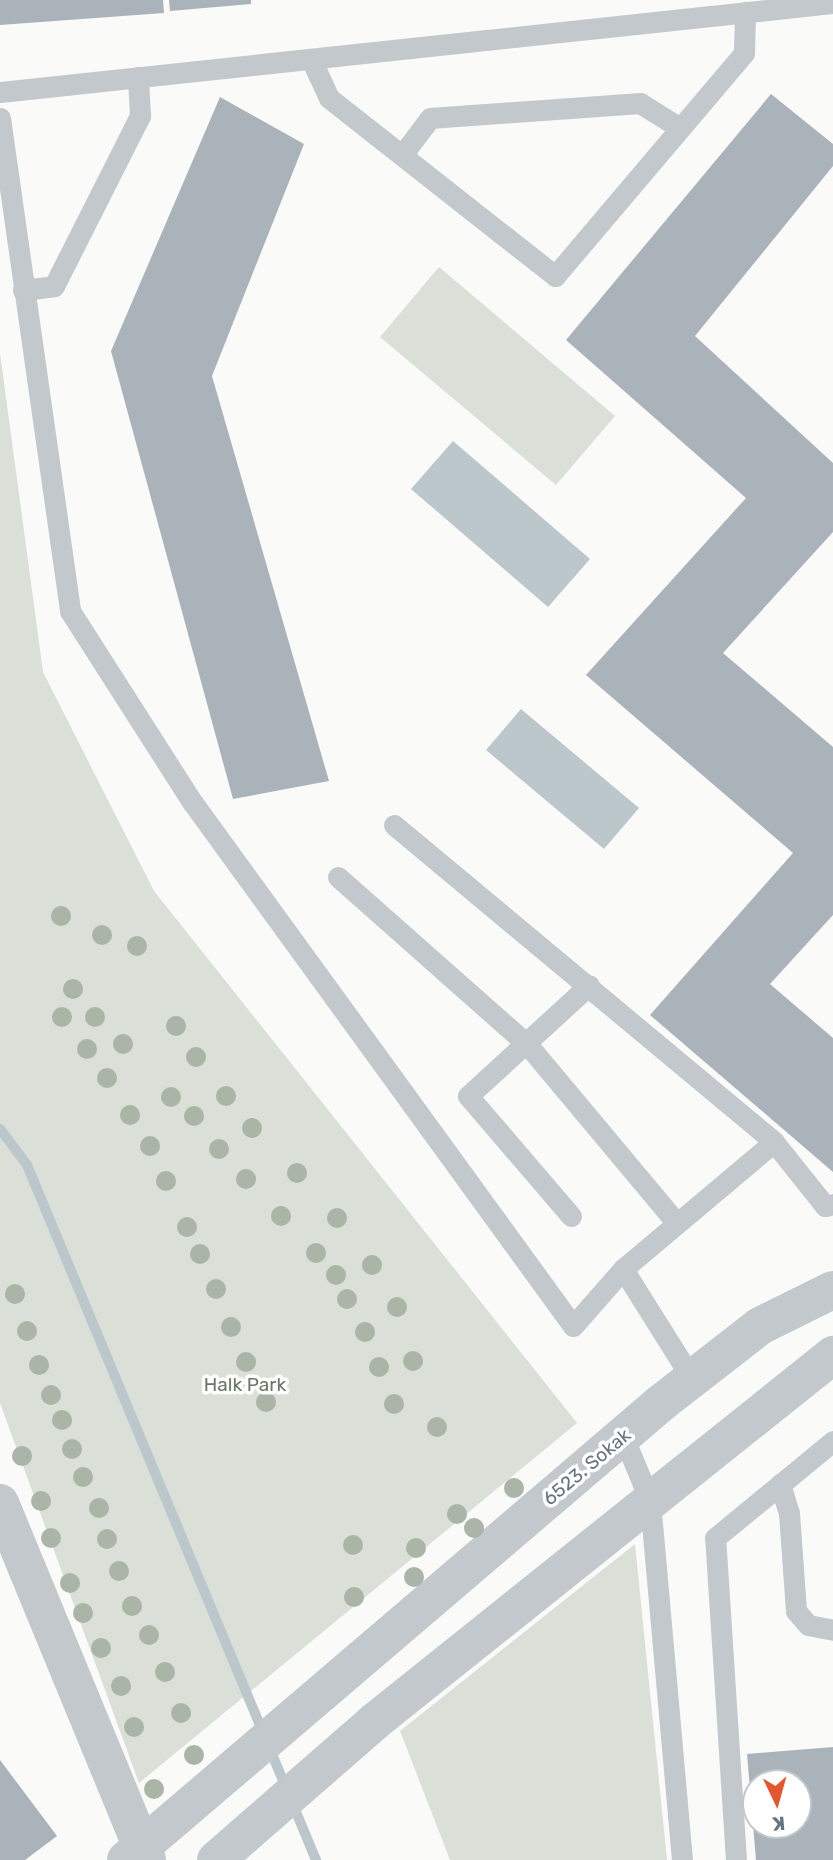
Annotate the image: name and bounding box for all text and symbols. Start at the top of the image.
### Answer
park label: Halk Park [204,1374,286,1396]
street label: 6523. Sokak [539,1424,635,1510]
north arrow [742,1769,812,1839]
text: K [771,1811,786,1835]

